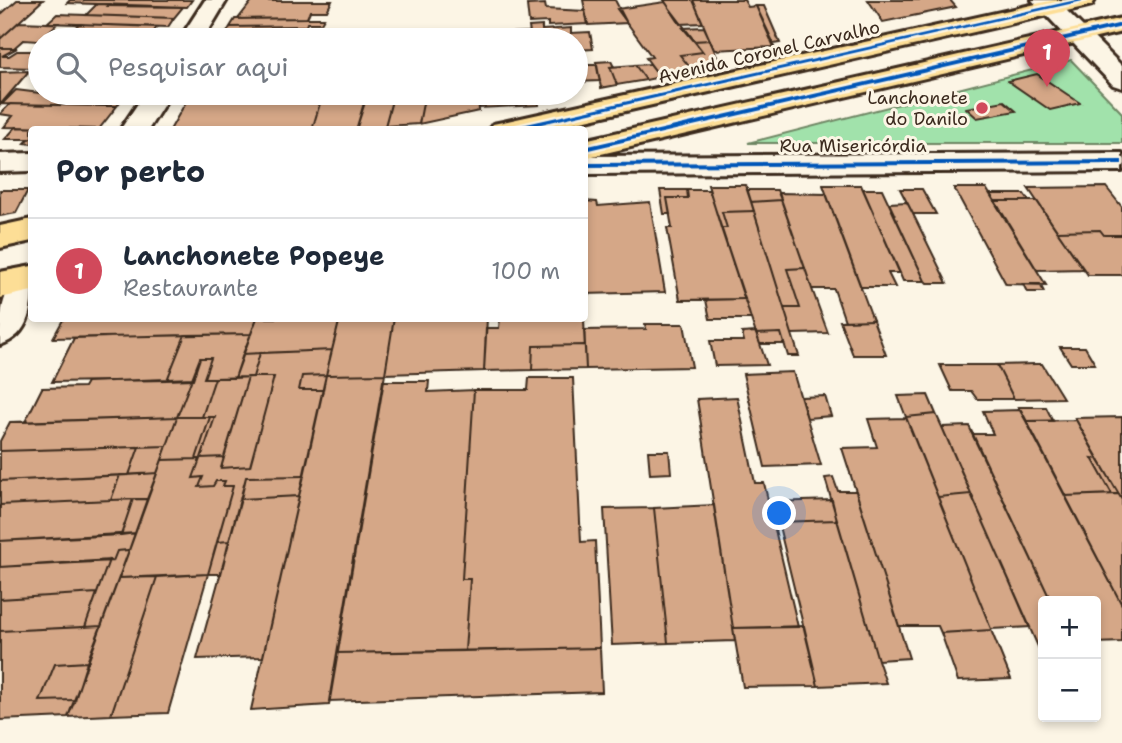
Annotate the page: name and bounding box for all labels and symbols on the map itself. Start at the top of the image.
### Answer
street label: Avenida Coronel Carvalho [656,15,882,89]
pin: 1 [1024,29,1070,87]
place label: Lanchonete do Danilo [867,86,968,131]
marker: Lanchonete do Danilo [974,100,990,116]
street label: Rua Misericórdia [779,134,927,158]
your location [762,496,796,530]

